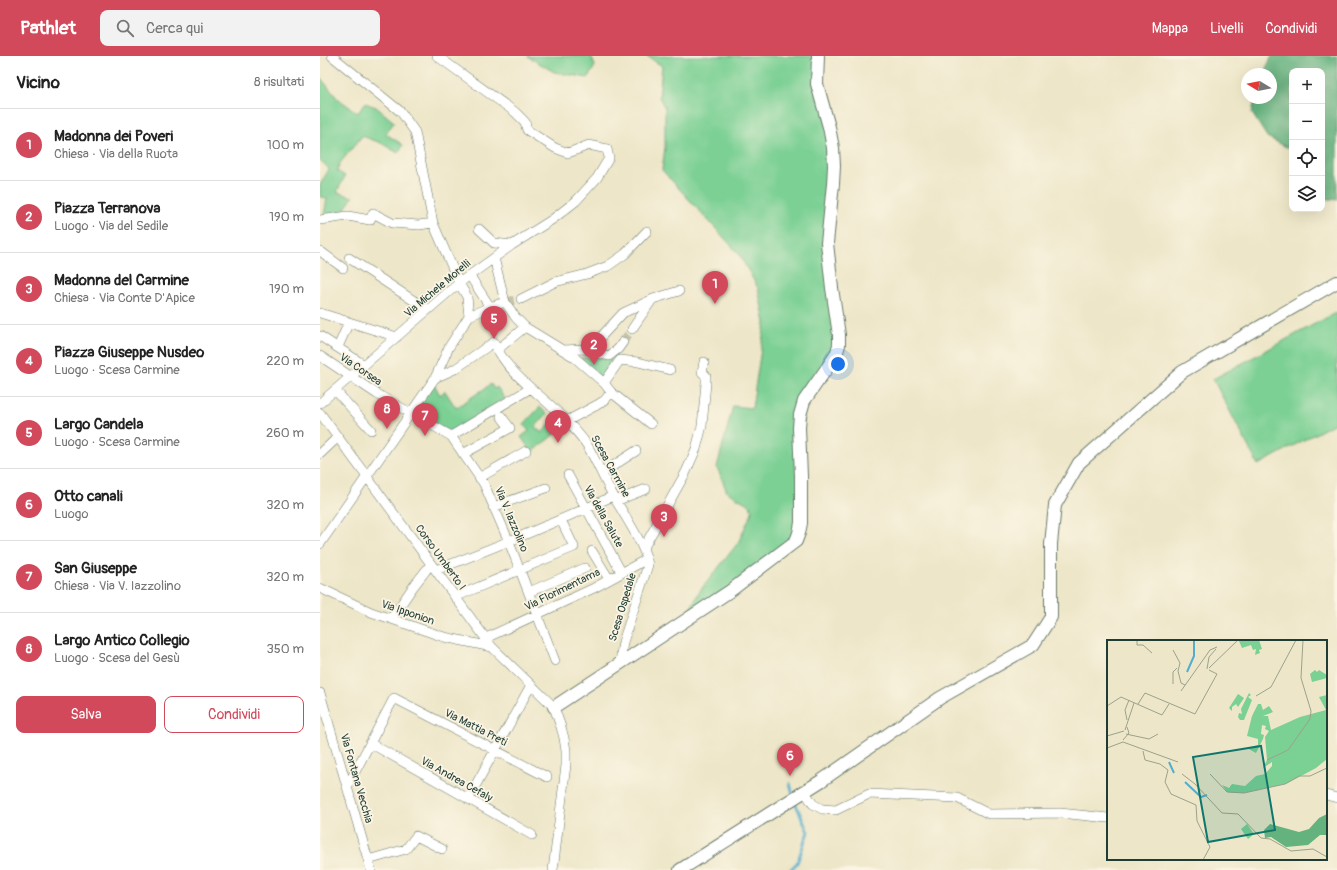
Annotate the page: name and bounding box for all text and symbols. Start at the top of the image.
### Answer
search box [100,10,380,46]
text: Pathlet [20,16,76,40]
icon: search [114,17,136,39]
text: Cerca qui [146,19,203,38]
text: Mappa [1152,20,1188,37]
text: Livelli [1210,20,1243,37]
text: Condividi [1265,20,1317,37]
north arrow [1241,68,1277,104]
map controls [1289,68,1325,212]
button: + [1289,68,1325,104]
text: Vicino [16,72,60,93]
text: 8 risultati [254,74,304,90]
button: − [1289,104,1325,140]
text: Madonna dei Poveri [54,127,173,146]
text: 1 [26,137,32,153]
text: 100 m [267,137,304,153]
button: locate [1289,140,1325,176]
text: Chiesa · Via della Ruota [54,146,178,162]
button: layers [1289,176,1325,212]
text: Piazza Terranova [54,199,160,218]
text: 2 [25,209,33,225]
text: 190 m [269,209,304,225]
text: Luogo · Via del Sedile [54,218,168,234]
street label: Via Michele Morelli [401,257,473,320]
text: Madonna del Carmine [54,271,189,290]
pin: 1 [702,271,728,304]
text: 3 [25,281,33,297]
text: 190 m [269,281,304,297]
text: Chiesa · Via Conte D'Apice [54,290,195,306]
pin: 5 [481,306,507,339]
pin: 2 [581,332,607,365]
text: Piazza Giuseppe Nusdeo [54,343,204,362]
street label: Via Corsea [337,351,384,388]
text: 4 [25,353,33,369]
text: 220 m [266,353,304,369]
your location [828,354,848,374]
text: Luogo · Scesa Carmine [54,362,180,378]
pin: 8 [374,396,400,429]
pin: 7 [412,403,438,436]
pin: 4 [545,410,571,443]
text: Largo Candela [54,415,143,434]
text: 5 [25,425,33,441]
text: 260 m [266,425,304,441]
street label: Scesa Carmine [588,433,633,500]
text: Luogo · Scesa Carmine [54,434,180,450]
street label: Via della Salute [581,483,626,550]
street label: Via V. Iazzolino [492,485,531,554]
text: Otto canali [54,487,123,506]
text: 6 [25,497,33,513]
text: 320 m [266,497,304,513]
pin: 3 [651,504,677,537]
text: Luogo [54,506,88,522]
street label: Corso Umberto I [413,522,469,592]
text: San Giuseppe [54,559,137,578]
street label: Via Florimentama [522,566,602,613]
text: 7 [26,569,32,585]
text: 320 m [266,569,304,585]
street label: Scesa Ospedale [606,571,639,643]
text: Chiesa · Via V. Iazzolino [54,578,181,594]
street label: Via Ipponion [379,597,436,628]
text: Largo Antico Collegio [54,631,189,650]
inset map [1107,640,1327,860]
text: 8 [26,641,32,657]
text: 350 m [266,641,304,657]
text: Luogo · Scesa del Gesù [54,650,180,666]
button: Salva [16,696,156,733]
button: Condividi [164,696,304,733]
street label: Via Mattia Preti [442,706,509,749]
street label: Via Fontana Vecchia [338,732,376,824]
pin: 6 [777,743,803,776]
street label: Via Andrea Cefaly [419,754,495,805]

